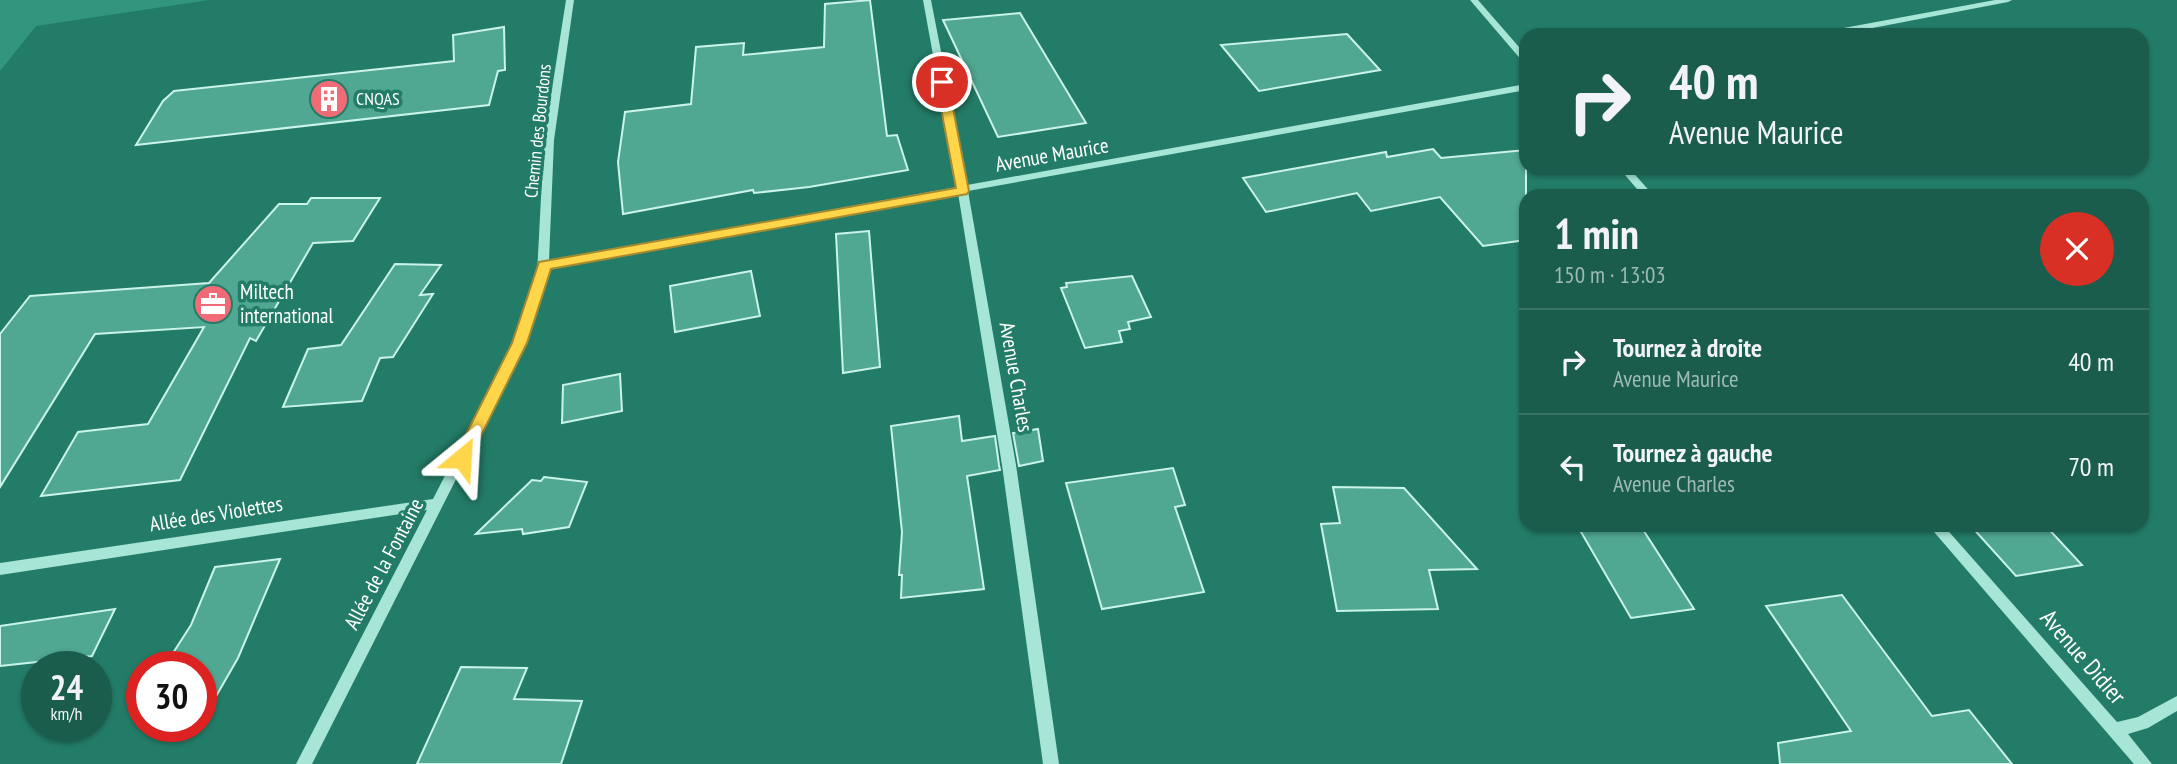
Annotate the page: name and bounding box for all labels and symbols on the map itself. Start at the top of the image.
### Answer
pin [912,52,972,112]
street label: Chemin des Bourdons [519,63,556,199]
building icon: CNQAS [308,78,350,120]
place label: CNQAS [356,87,400,110]
street label: Avenue Maurice [993,131,1111,178]
place label: Miltech international [240,278,333,329]
office icon: Miltech international [192,283,234,325]
street label: Avenue Charles [994,320,1039,434]
position arrow [425,421,499,495]
street label: Allée des Violettes [148,490,284,537]
street label: Allée de la Fontaine [338,493,429,634]
street label: Avenue Didier [2034,603,2133,711]
speed limit sign: 30 [126,651,217,742]

